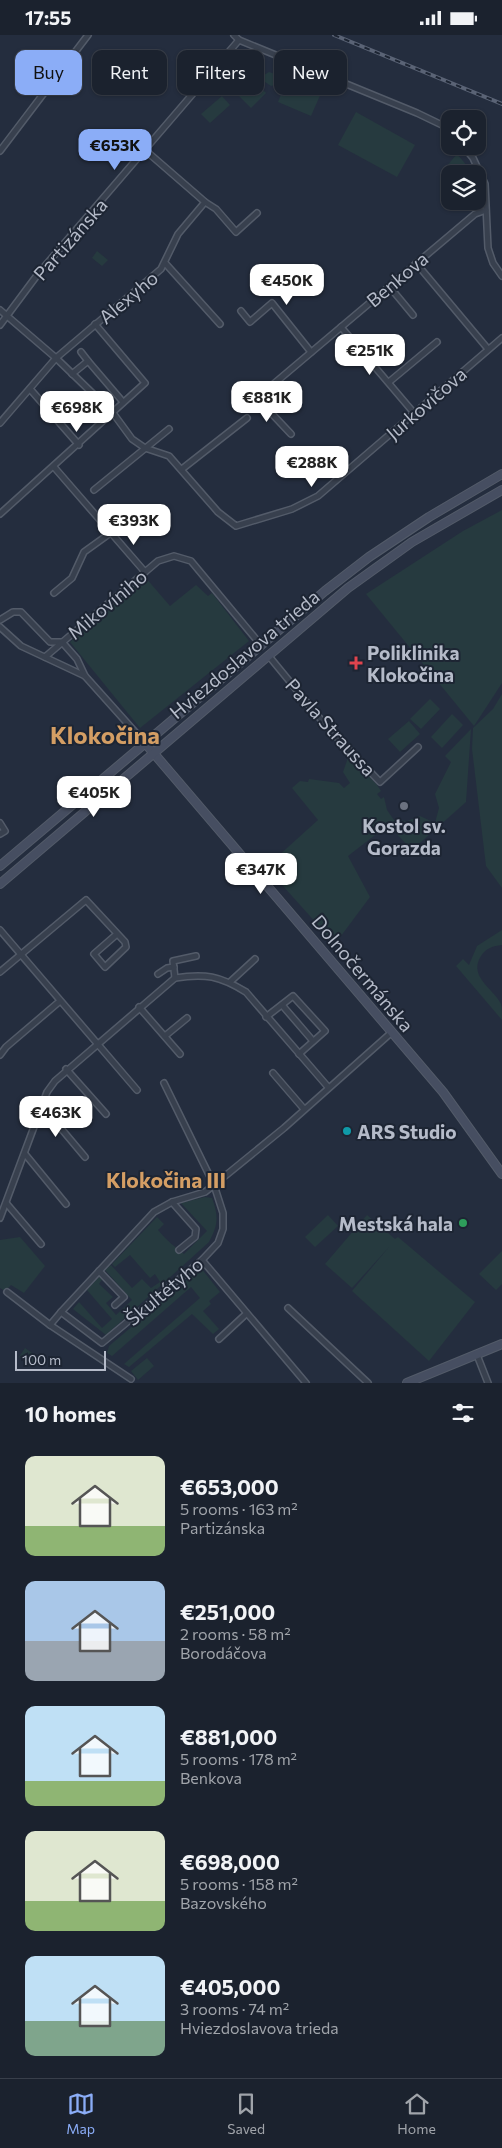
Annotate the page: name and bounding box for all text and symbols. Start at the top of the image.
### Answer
text: 17:55 [25,6,71,29]
chip: Buy [15,50,82,95]
chip: Rent [92,50,167,95]
chip: Filters [177,50,264,95]
chip: New [274,50,347,95]
map controls [441,110,486,210]
button: locate [441,110,486,155]
pin: €653K [80,129,150,171]
text: €653K [90,135,140,154]
button: layers [441,165,486,210]
street label: Partizánska [28,193,112,285]
street label: Benkova [361,247,433,311]
pin: €450K [252,263,322,306]
street label: Alexyho [94,266,162,328]
text: €450K [261,270,313,289]
pin: €251K [335,333,405,376]
text: €251K [346,340,394,359]
street label: Jurkovičova [381,362,471,444]
pin: €881K [232,381,302,423]
text: €881K [242,387,292,406]
pin: €698K [42,391,112,433]
text: €698K [51,397,103,416]
pin: €288K [277,445,347,488]
text: €288K [286,452,338,471]
pin: €393K [99,503,169,546]
text: €393K [109,510,159,529]
street label: Mikovíniho [63,564,151,644]
street label: Hviezdoslavova trieda [164,585,324,723]
place label: Poliklinika Klokočina [367,641,459,686]
marker: Poliklinika Klokočina [349,656,363,670]
street label: Pavla Straussa [281,673,381,781]
district label: Klokočina [50,720,160,749]
pin: €405K [59,775,129,818]
text: €405K [68,782,120,801]
marker: Kostol sv. Gorazda [398,800,410,812]
place label: Kostol sv. Gorazda [362,814,446,859]
pin: €347K [226,853,296,895]
text: €347K [236,859,286,878]
street label: Dolnočermánska [307,910,419,1036]
pin: €463K [21,1095,91,1138]
text: €463K [30,1102,82,1121]
place label: ARS Studio [357,1120,457,1143]
marker: ARS Studio [341,1125,353,1137]
district label: Klokočina III [106,1167,226,1192]
place label: Mestská hala [339,1212,453,1235]
marker: Mestská hala [457,1217,469,1229]
street label: Škultétyho [120,1251,208,1330]
scale bar [15,1348,106,1371]
text: 100 m [22,1351,61,1368]
icon: filters [449,1399,477,1427]
text: 10 homes [25,1401,116,1426]
text: €653,000 [180,1474,279,1499]
icon: home [65,1476,125,1536]
text: 5 rooms · 163 m² [180,1499,298,1518]
text: Partizánska [180,1518,265,1537]
text: €251,000 [180,1599,275,1624]
icon: home [65,1601,125,1661]
text: 2 rooms · 58 m² [180,1624,291,1643]
text: Borodáčova [180,1643,267,1662]
text: €881,000 [180,1724,277,1749]
icon: home [65,1726,125,1786]
text: 5 rooms · 178 m² [180,1749,297,1768]
text: Benkova [180,1768,242,1787]
text: €698,000 [180,1849,280,1874]
icon: home [65,1851,125,1911]
text: 5 rooms · 158 m² [180,1874,298,1893]
text: Bazovského [180,1893,267,1912]
text: €405,000 [180,1974,280,1999]
icon: home [65,1976,125,2036]
text: 3 rooms · 74 m² [180,1999,289,2018]
text: Hviezdoslavova trieda [180,2018,339,2037]
tab: Map [66,2090,95,2137]
tab: Saved [227,2090,265,2137]
tab: Home [397,2090,436,2137]

